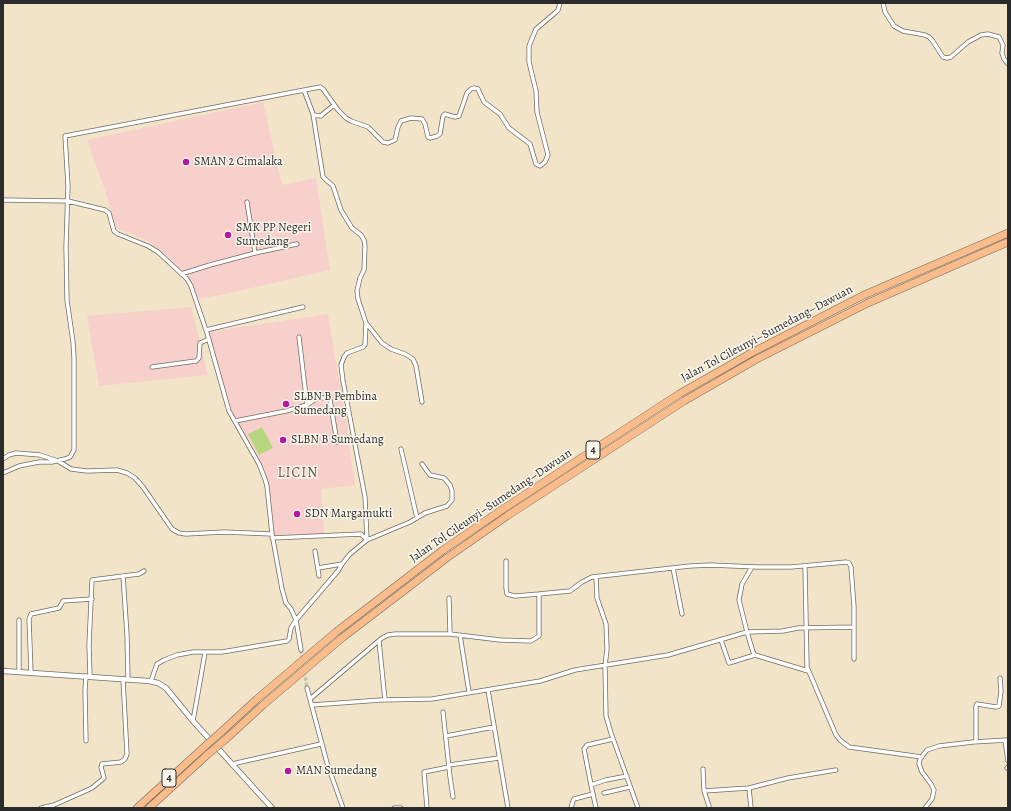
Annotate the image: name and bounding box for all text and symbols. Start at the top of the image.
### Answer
place label: SMAN 2 Cimalaka [194,155,283,169]
marker: SMAN 2 Cimalaka [181,157,191,167]
place label: SMK PP Negeri Sumedang [236,221,311,249]
marker: SMK PP Negeri Sumedang [223,230,233,240]
street label: Jalan Tol Cileunyi–Sumedang–Dawuan [679,283,855,385]
place label: SLBN B Pembina Sumedang [294,390,377,418]
marker: SLBN B Pembina Sumedang [281,399,291,409]
place label: SLBN B Sumedang [291,433,384,447]
marker: SLBN B Sumedang [278,435,288,445]
road number: 4 [586,441,600,459]
street label: Jalan Tol Cileunyi–Sumedang–Dawuan [407,446,575,566]
district label: LICIN [278,466,318,482]
place label: SDN Margamukti [305,507,392,521]
marker: SDN Margamukti [292,509,302,519]
place label: MAN Sumedang [296,764,377,778]
marker: MAN Sumedang [283,766,293,776]
road number: 4 [162,769,176,787]

